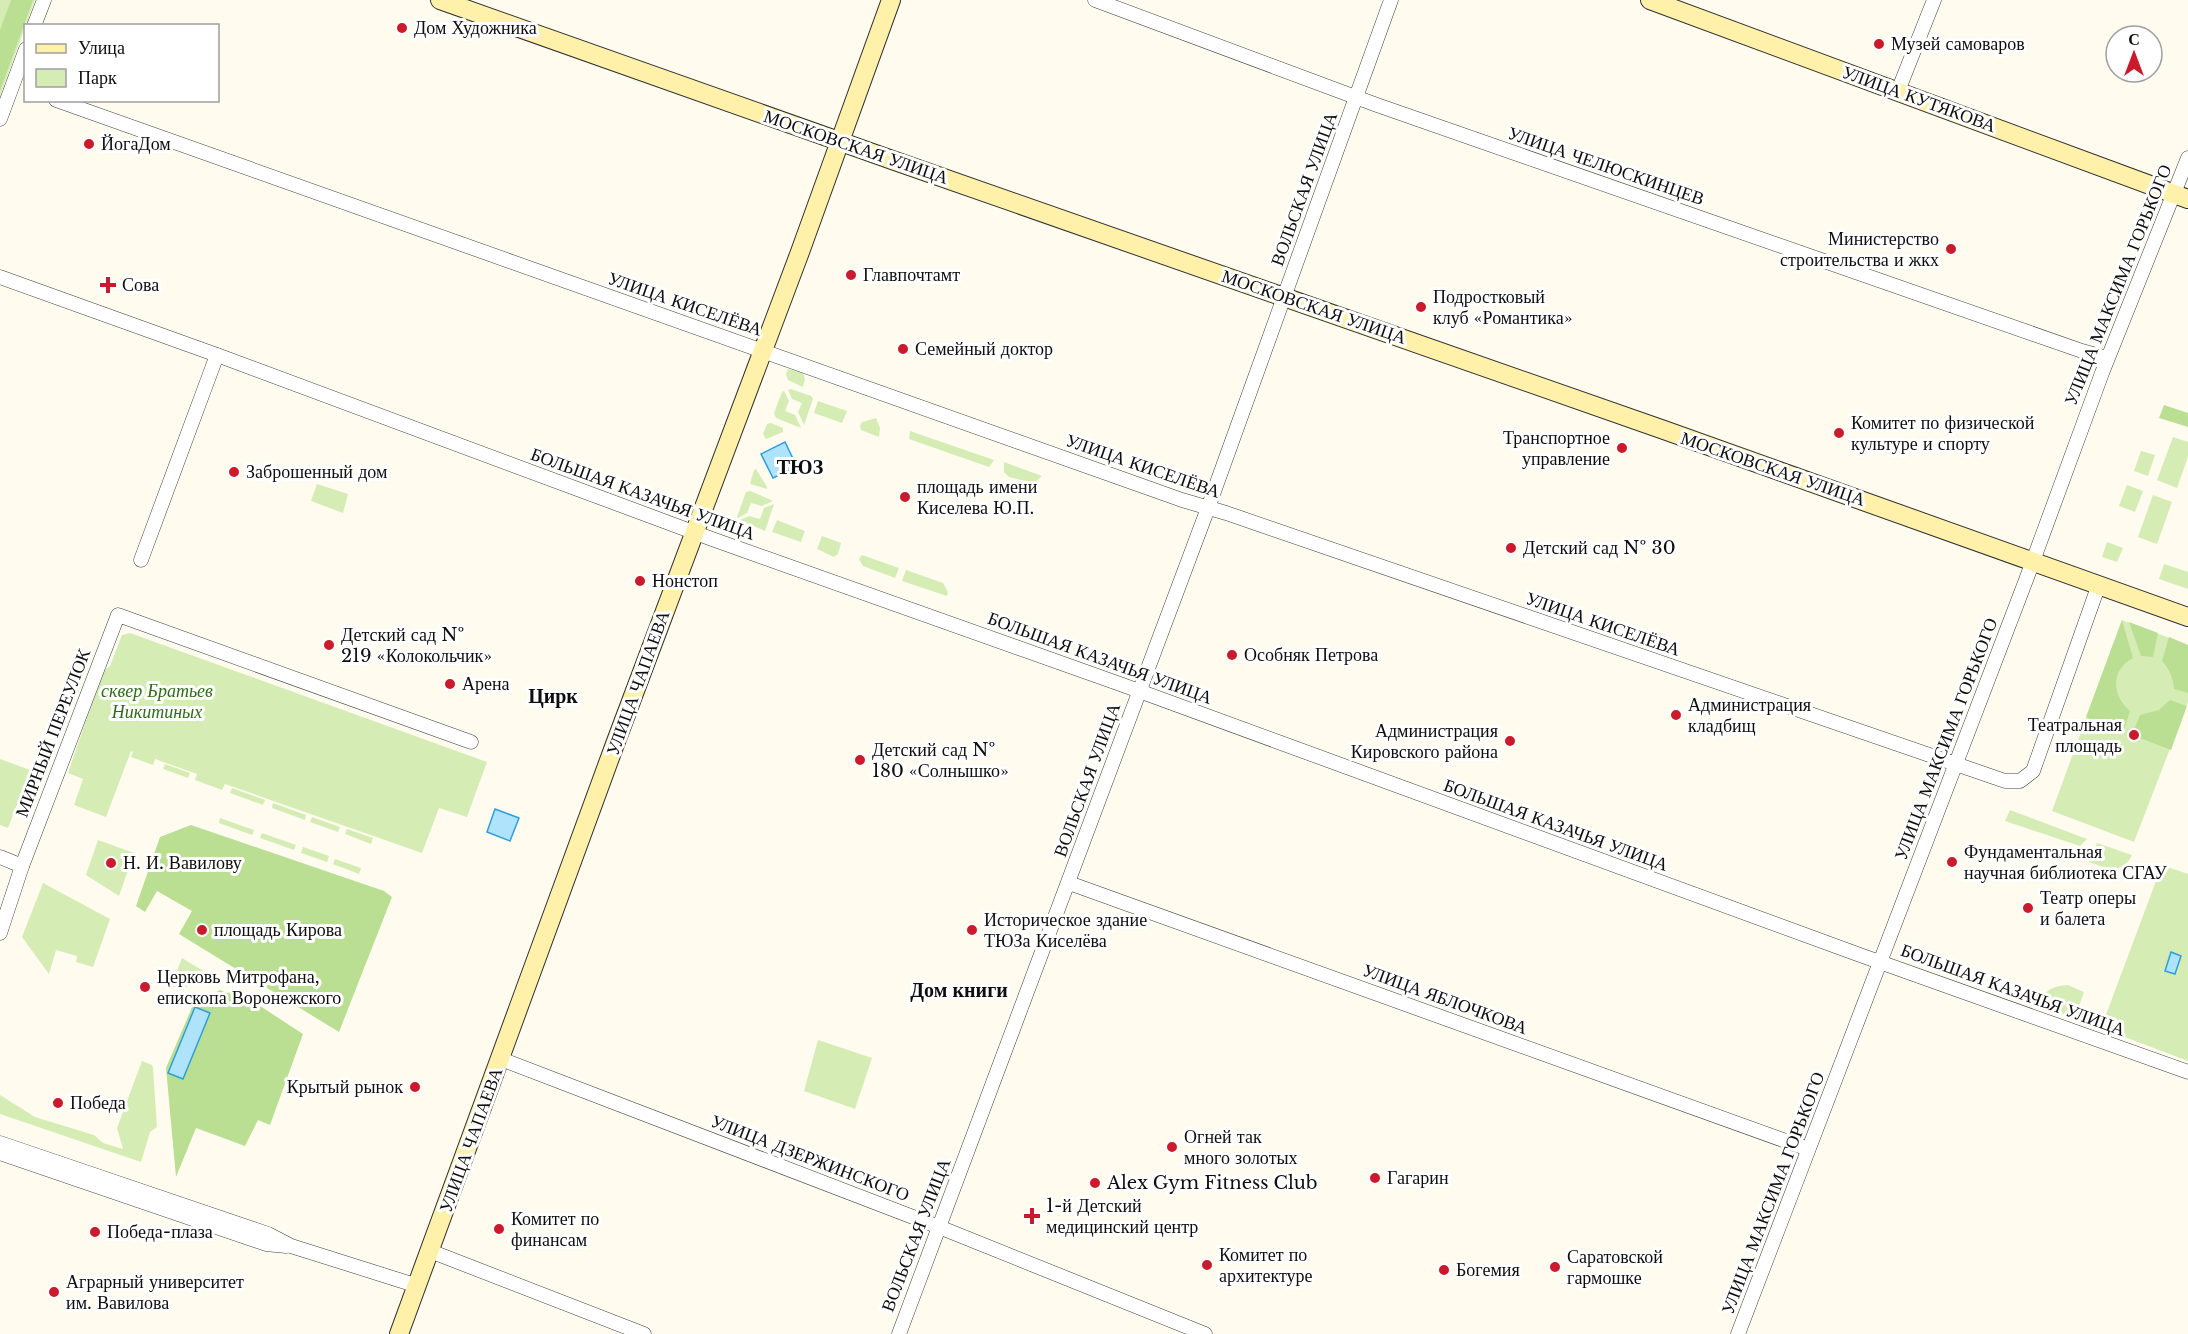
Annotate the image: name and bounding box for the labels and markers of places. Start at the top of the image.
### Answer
place label: Дом Художника [414,17,537,39]
marker: Дом Художника [395,21,409,35]
place label: Музей самоваров [1891,33,2025,55]
marker: Музей самоваров [1872,37,1886,51]
place label: ЙогаДом [101,133,171,155]
marker: ЙогаДом [82,137,96,151]
place label: Министерство строительства и жкх [1780,228,1939,271]
marker: Министерство строительства и жкх [1944,242,1958,256]
place label: Главпочтамт [863,264,960,286]
marker: Главпочтамт [844,268,858,282]
place label: Сова [122,274,159,296]
marker: Сова [99,276,117,294]
place label: Подростковый клуб «Романтика» [1433,286,1573,329]
marker: Подростковый клуб «Романтика» [1414,300,1428,314]
place label: Семейный доктор [915,338,1053,360]
marker: Семейный доктор [896,342,910,356]
place label: Комитет по физической культуре и спорту [1851,412,2035,455]
marker: Комитет по физической культуре и спорту [1832,426,1846,440]
place label: Транспортное управление [1503,427,1610,470]
marker: Транспортное управление [1615,441,1629,455]
place label: Заброшенный дом [246,461,387,483]
marker: Заброшенный дом [227,465,241,479]
place label: площадь имени Киселева Ю.П. [917,476,1038,519]
marker: площадь имени Киселева Ю.П. [898,490,912,504]
place label: Детский сад № 30 [1523,537,1676,559]
marker: Детский сад № 30 [1504,541,1518,555]
place label: Нонстоп [652,570,718,592]
marker: Нонстоп [633,574,647,588]
place label: Детский сад № 219 «Колокольчик» [341,624,492,667]
marker: Детский сад № 219 «Колокольчик» [322,638,336,652]
place label: Особняк Петрова [1244,644,1378,666]
marker: Особняк Петрова [1225,648,1239,662]
place label: Арена [462,673,510,695]
marker: Арена [443,677,457,691]
place label: Администрация кладбищ [1688,694,1811,737]
marker: Администрация кладбищ [1669,708,1683,722]
place label: Театральная площадь [2028,714,2122,757]
place label: Администрация Кировского района [1351,720,1498,763]
marker: Театральная площадь [2127,728,2141,742]
marker: Администрация Кировского района [1503,734,1517,748]
place label: Детский сад № 180 «Солнышко» [872,739,1009,782]
marker: Детский сад № 180 «Солнышко» [853,753,867,767]
place label: Фундаментальная научная библиотека СГАУ [1964,841,2167,884]
place label: Н. И. Вавилову [123,852,242,874]
marker: Фундаментальная научная библиотека СГАУ [1945,855,1959,869]
marker: Н. И. Вавилову [104,856,118,870]
place label: Театр оперы и балета [2040,887,2136,930]
marker: Театр оперы и балета [2021,901,2035,915]
place label: Историческое здание ТЮЗа Киселёва [984,909,1147,952]
place label: площадь Кирова [214,919,342,941]
marker: площадь Кирова [195,923,209,937]
marker: Историческое здание ТЮЗа Киселёва [965,923,979,937]
place label: Церковь Митрофана, епископа Воронежского [157,966,341,1009]
marker: Церковь Митрофана, епископа Воронежского [138,980,152,994]
place label: Крытый рынок [287,1076,403,1098]
marker: Крытый рынок [408,1080,422,1094]
place label: Победа [70,1092,126,1114]
marker: Победа [51,1096,65,1110]
place label: Огней так много золотых [1184,1126,1298,1169]
marker: Огней так много золотых [1165,1140,1179,1154]
place label: Гагарин [1387,1167,1449,1189]
marker: Гагарин [1368,1171,1382,1185]
place label: Alex Gym Fitness Club [1106,1172,1318,1194]
marker: Alex Gym Fitness Club [1088,1176,1102,1190]
place label: 1-й Детский медицинский центр [1046,1195,1198,1238]
marker: 1-й Детский медицинский центр [1023,1207,1041,1225]
place label: Комитет по финансам [511,1208,599,1251]
place label: Победа-плаза [107,1221,213,1243]
marker: Комитет по финансам [492,1222,506,1236]
marker: Победа-плаза [88,1225,102,1239]
place label: Комитет по архитектуре [1219,1244,1313,1287]
place label: Саратовской гармошке [1567,1246,1663,1289]
marker: Комитет по архитектуре [1200,1258,1214,1272]
place label: Богемия [1456,1259,1520,1281]
marker: Саратовской гармошке [1548,1260,1562,1274]
marker: Богемия [1437,1263,1451,1277]
place label: Аграрный университет им. Вавилова [66,1271,244,1314]
marker: Аграрный университет им. Вавилова [47,1285,61,1299]

